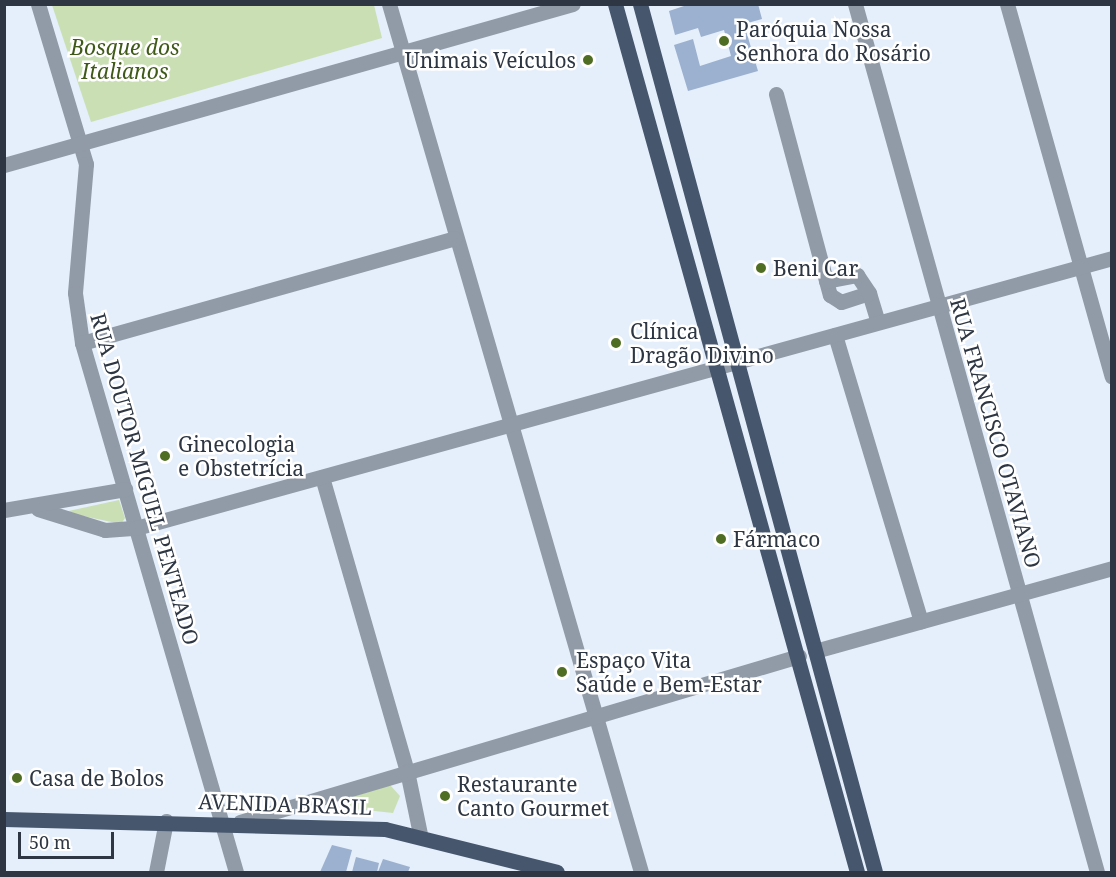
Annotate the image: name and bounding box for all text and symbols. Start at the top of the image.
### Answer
place label: Paróquia Nossa Senhora do Rosário [736,16,931,66]
park label: Bosque dos Italianos [70,34,180,84]
marker: Paróquia Nossa Senhora do Rosário [717,34,731,48]
place label: Unimais Veículos [405,47,576,73]
marker: Unimais Veículos [581,53,595,67]
place label: Beni Car [773,255,858,281]
marker: Beni Car [754,261,768,275]
street label: RUA FRANCISCO OTAVIANO [945,295,1047,571]
street label: RUA DOUTOR MIGUEL PENTEADO [85,310,205,648]
place label: Clínica Dragão Divino [630,318,774,368]
marker: Clínica Dragão Divino [607,334,625,352]
place label: Ginecologia e Obstetrícia [178,431,304,481]
marker: Ginecologia e Obstetrícia [156,447,174,465]
place label: Fármaco [733,526,820,552]
marker: Fármaco [714,532,728,546]
place label: Espaço Vita Saúde e Bem-Estar [576,647,762,697]
marker: Espaço Vita Saúde e Bem-Estar [553,663,571,681]
place label: Casa de Bolos [29,765,164,791]
marker: Casa de Bolos [10,771,24,785]
place label: Restaurante Canto Gourmet [457,771,609,821]
street label: AVENIDA BRASIL [198,788,372,820]
marker: Restaurante Canto Gourmet [438,789,452,803]
scale bar [21,820,117,858]
text: 50 m [29,830,71,854]

